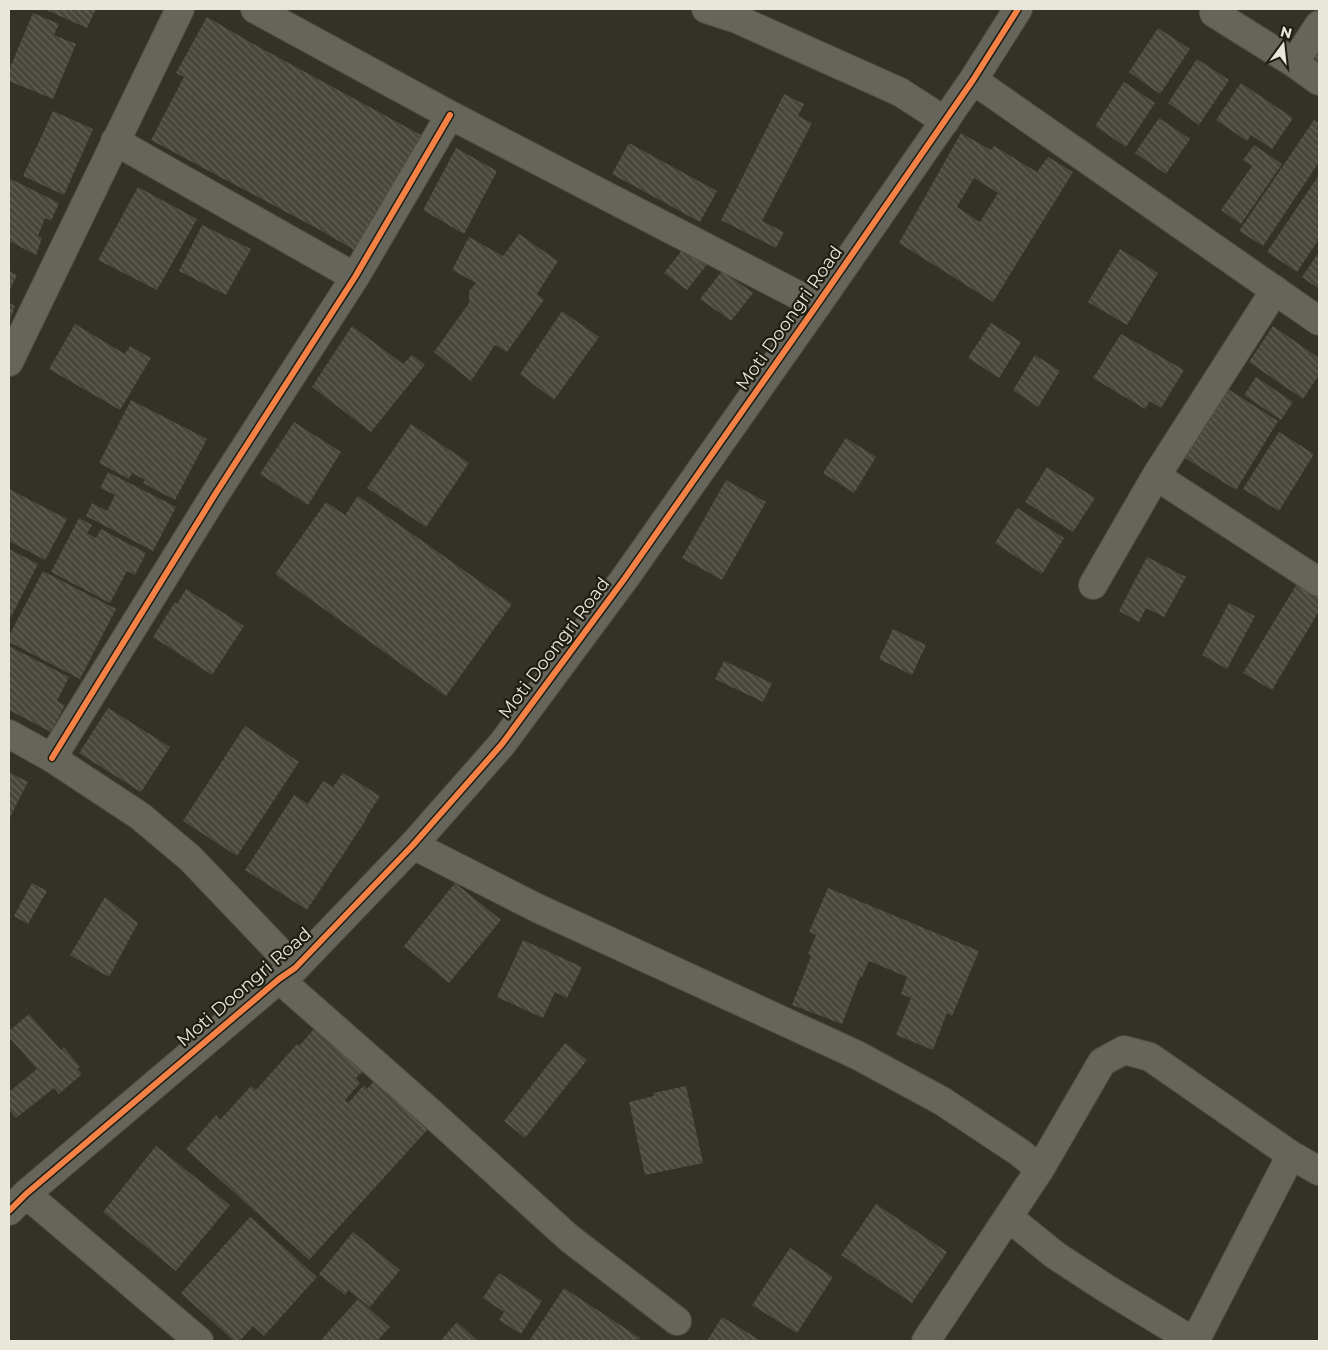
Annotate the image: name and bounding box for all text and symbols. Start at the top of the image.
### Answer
north arrow [1258,20,1308,70]
text: N [1279,22,1294,43]
street label: Moti Doongri Road [731,242,847,394]
street label: Moti Doongri Road [494,573,614,723]
street label: Moti Doongri Road [172,923,316,1051]

